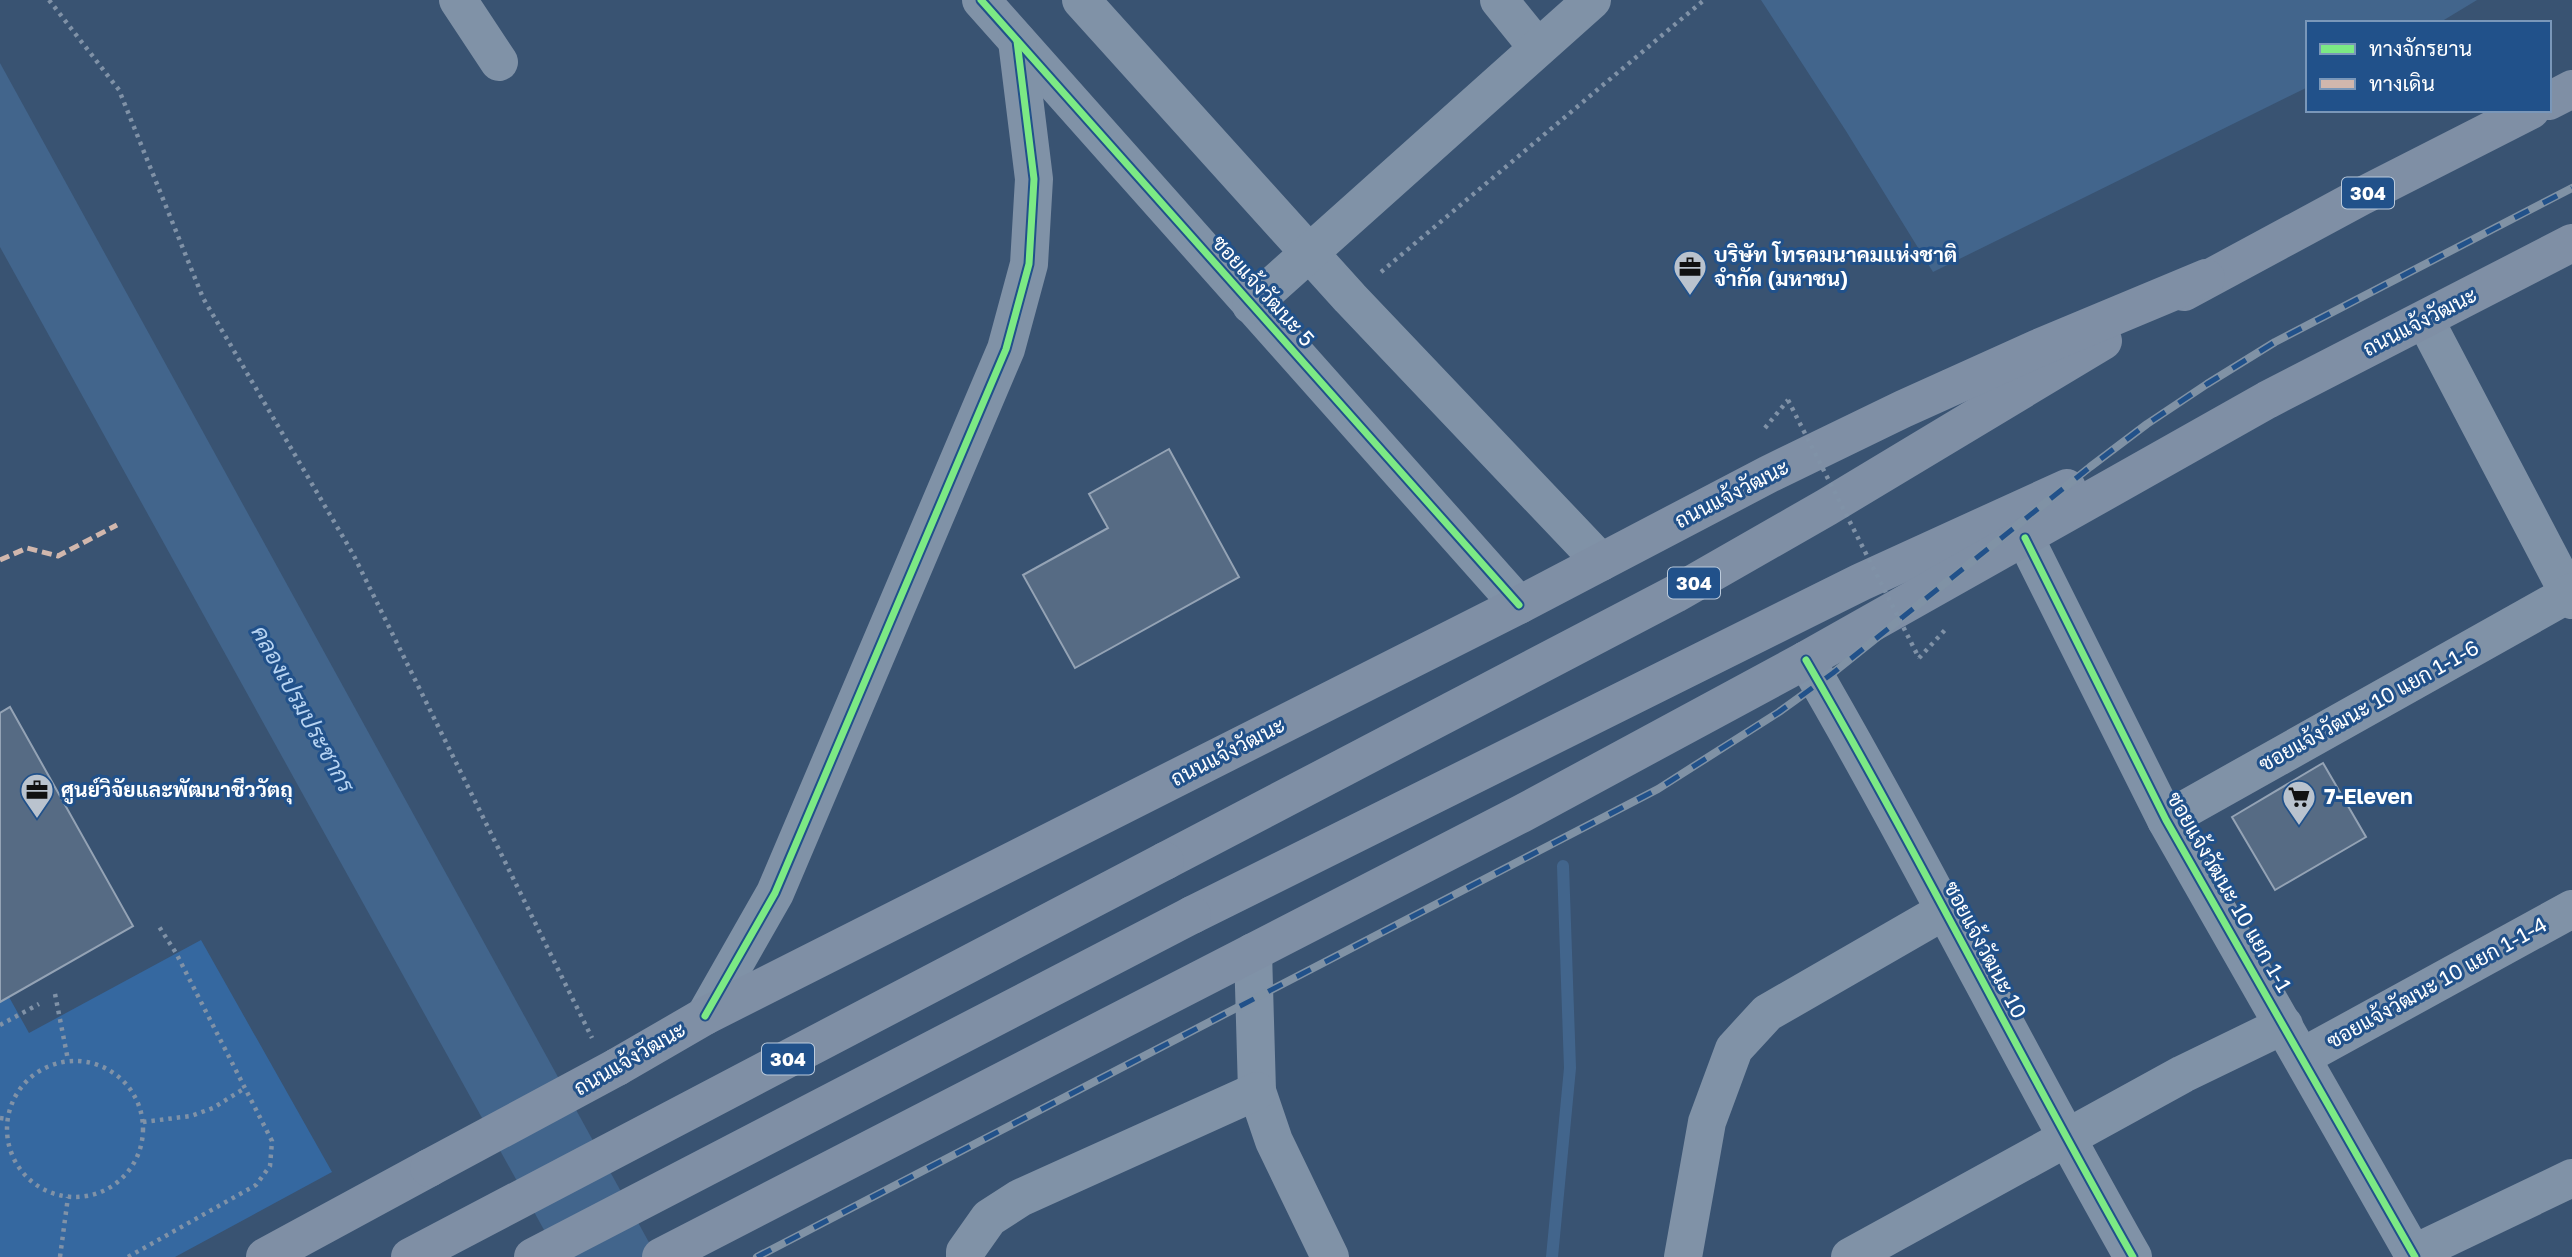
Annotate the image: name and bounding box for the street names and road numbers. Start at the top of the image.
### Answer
road number: 304 [2342,178,2394,209]
street label: ซอยแจ้งวัฒนะ 5 [1207,229,1321,351]
street label: ถนนแจ้งวัฒนะ [2358,281,2481,361]
street label: ถนนแจ้งวัฒนะ [1670,453,1793,533]
road number: 304 [1668,568,1720,598]
street label: ซอยแจ้งวัฒนะ 10 แยก 1-1-6 [2254,634,2483,777]
street label: ถนนแจ้งวัฒนะ [1166,711,1289,791]
street label: ซอยแจ้งวัฒนะ 10 แยก 1-1 [2162,787,2298,996]
street label: ซอยแจ้งวัฒนะ 10 [1939,876,2033,1023]
street label: ซอยแจ้งวัฒนะ 10 แยก 1-1-4 [2322,911,2551,1054]
street label: ถนนแจ้งวัฒนะ [569,1016,690,1101]
road number: 304 [762,1044,814,1074]

